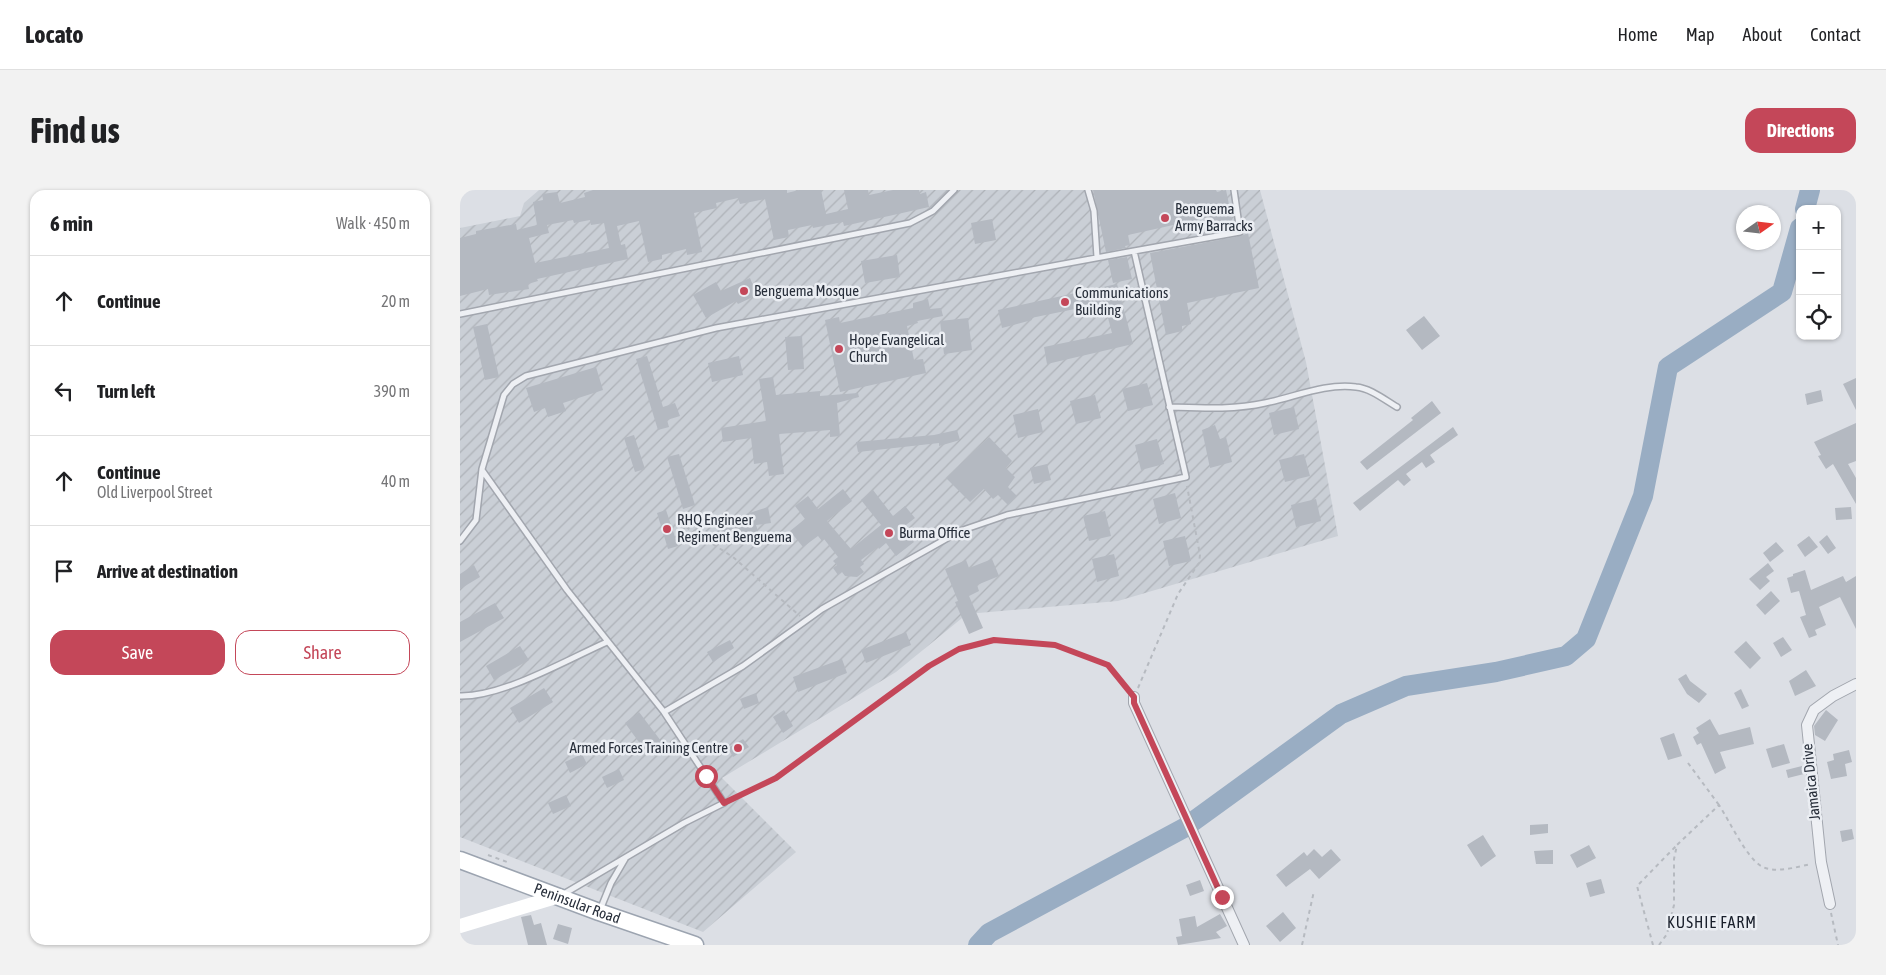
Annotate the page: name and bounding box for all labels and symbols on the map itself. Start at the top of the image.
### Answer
place label: Benguema Army Barracks [1175,200,1253,234]
north arrow [1736,205,1781,250]
marker: Benguema Army Barracks [1159,212,1171,224]
place label: Benguema Mosque [754,282,859,299]
place label: Communications Building [1075,284,1168,318]
marker: Benguema Mosque [738,285,750,297]
marker: Communications Building [1059,296,1071,308]
place label: Hope Evangelical Church [849,331,944,365]
marker: Hope Evangelical Church [833,343,845,355]
place label: RHQ Engineer Regiment Benguema [677,511,792,545]
marker: RHQ Engineer Regiment Benguema [661,523,673,535]
place label: Burma Office [899,524,971,541]
marker: Burma Office [883,527,895,539]
place label: Armed Forces Training Centre [569,739,728,756]
marker: Armed Forces Training Centre [732,742,744,754]
street label: Jamaica Drive [1798,743,1823,821]
route start [695,765,718,788]
street label: Peninsular Road [532,879,623,927]
route end [1211,886,1234,909]
district label: KUSHIE FARM [1667,913,1757,931]

